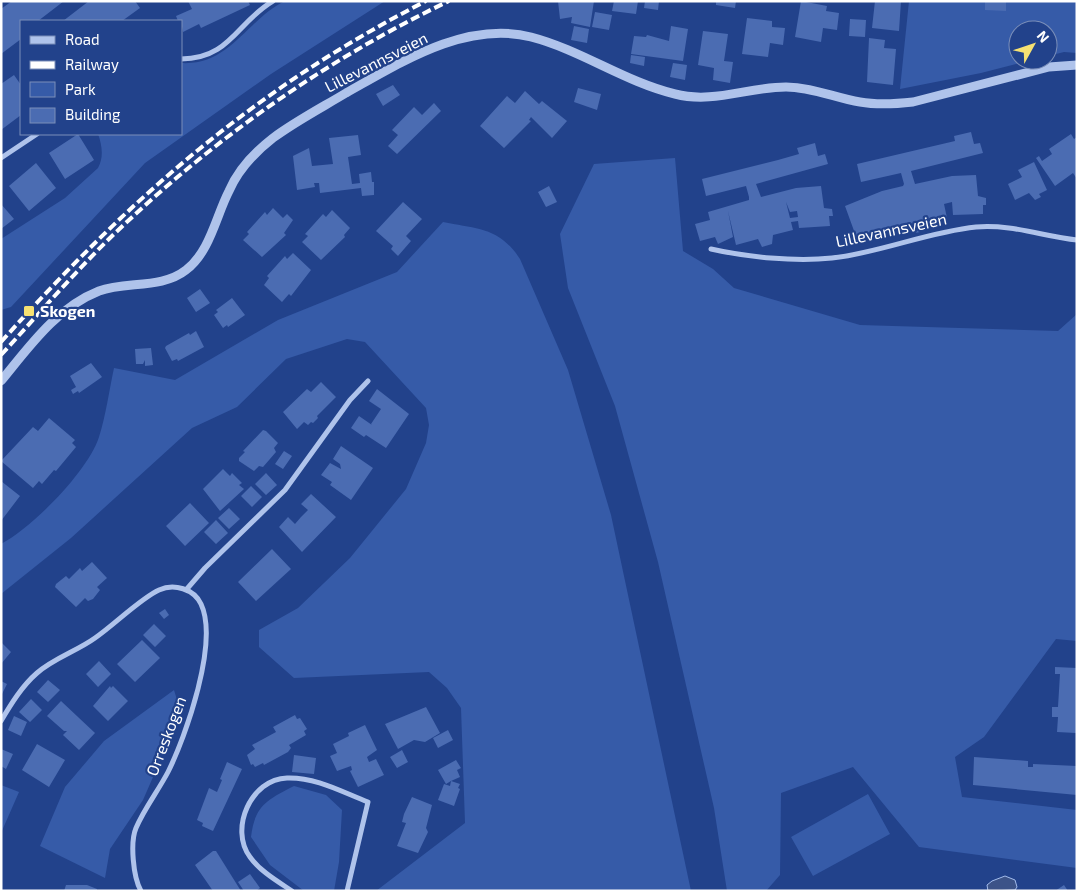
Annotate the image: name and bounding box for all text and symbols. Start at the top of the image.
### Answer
legend [20,20,182,135]
north arrow [1008,20,1058,70]
street label: Lillevannsveien [321,27,430,96]
text: N [1034,27,1053,46]
text: Road [65,30,100,48]
text: Railway [65,55,119,73]
text: Park [65,80,96,98]
text: Building [65,105,121,123]
street label: Lillevannsveien [834,208,948,251]
place label: Skogen [40,301,95,320]
marker: Skogen [22,304,36,318]
street label: Orreskogen [142,693,189,778]

